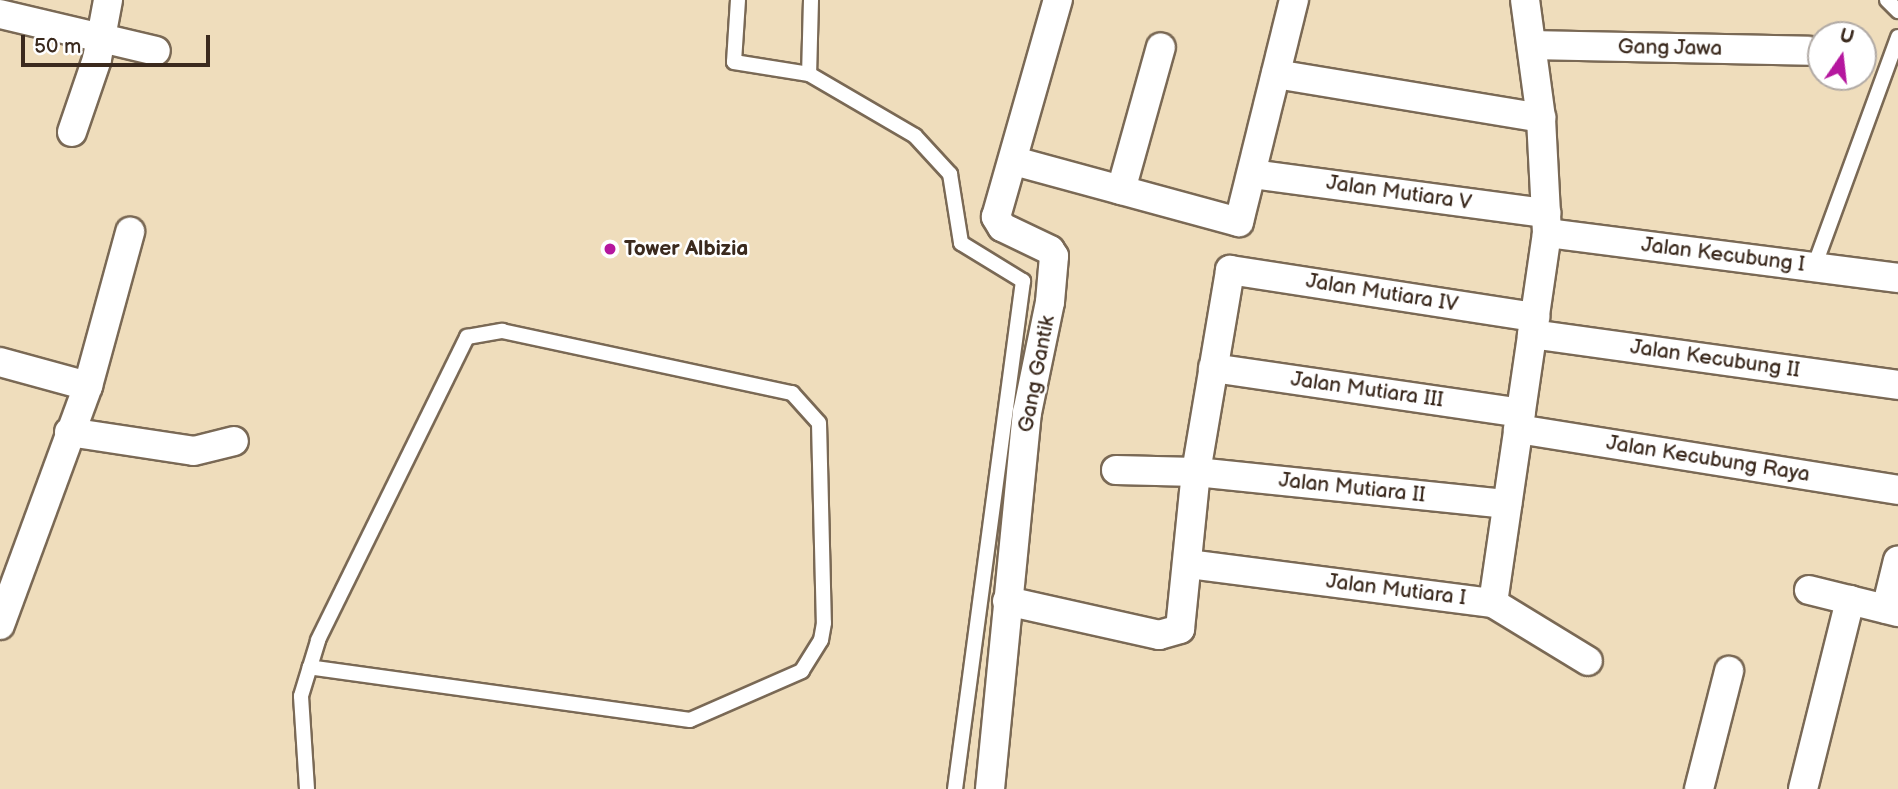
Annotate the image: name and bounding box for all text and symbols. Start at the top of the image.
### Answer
scale bar [24,21,214,65]
north arrow [1807,21,1877,91]
text: U [1837,24,1856,50]
text: 50 m [34,34,81,59]
street label: Gang Jawa [1617,34,1723,62]
street label: Jalan Mutiara V [1324,170,1474,216]
street label: Jalan Kecubung I [1640,232,1806,278]
place label: Tower Albizia [624,236,748,262]
marker: Tower Albizia [602,241,618,257]
street label: Jalan Mutiara IV [1304,269,1460,317]
street label: Gang Gantik [1013,313,1061,435]
street label: Jalan Kecubung II [1629,335,1801,383]
street label: Jalan Mutiara III [1289,367,1445,413]
street label: Jalan Kecubung Raya [1605,430,1811,488]
street label: Jalan Mutiara II [1278,468,1426,508]
street label: Jalan Mutiara I [1325,569,1467,611]

